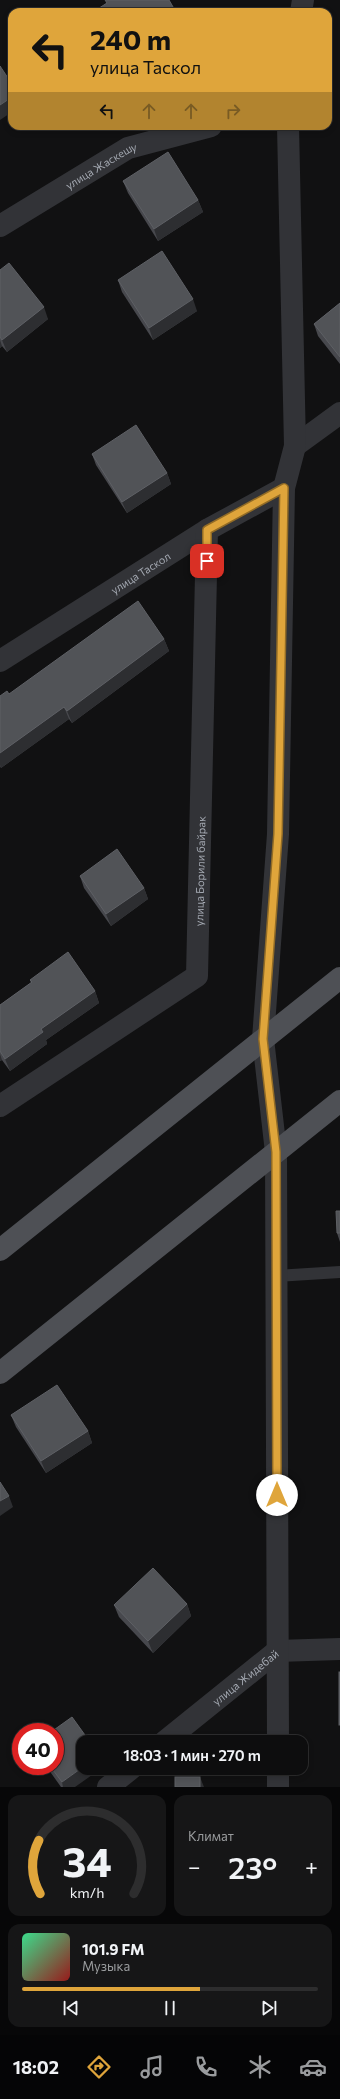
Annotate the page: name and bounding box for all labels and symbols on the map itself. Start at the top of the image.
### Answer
street label: улица Жаскешу [63,139,138,191]
pin [190,544,224,578]
street label: улица Таскол [108,549,172,596]
street label: улица Борили байрак [192,816,207,926]
position arrow [256,1474,298,1516]
street label: улица Жидебай [209,1646,281,1707]
speed limit sign: 40 [12,1723,64,1775]

